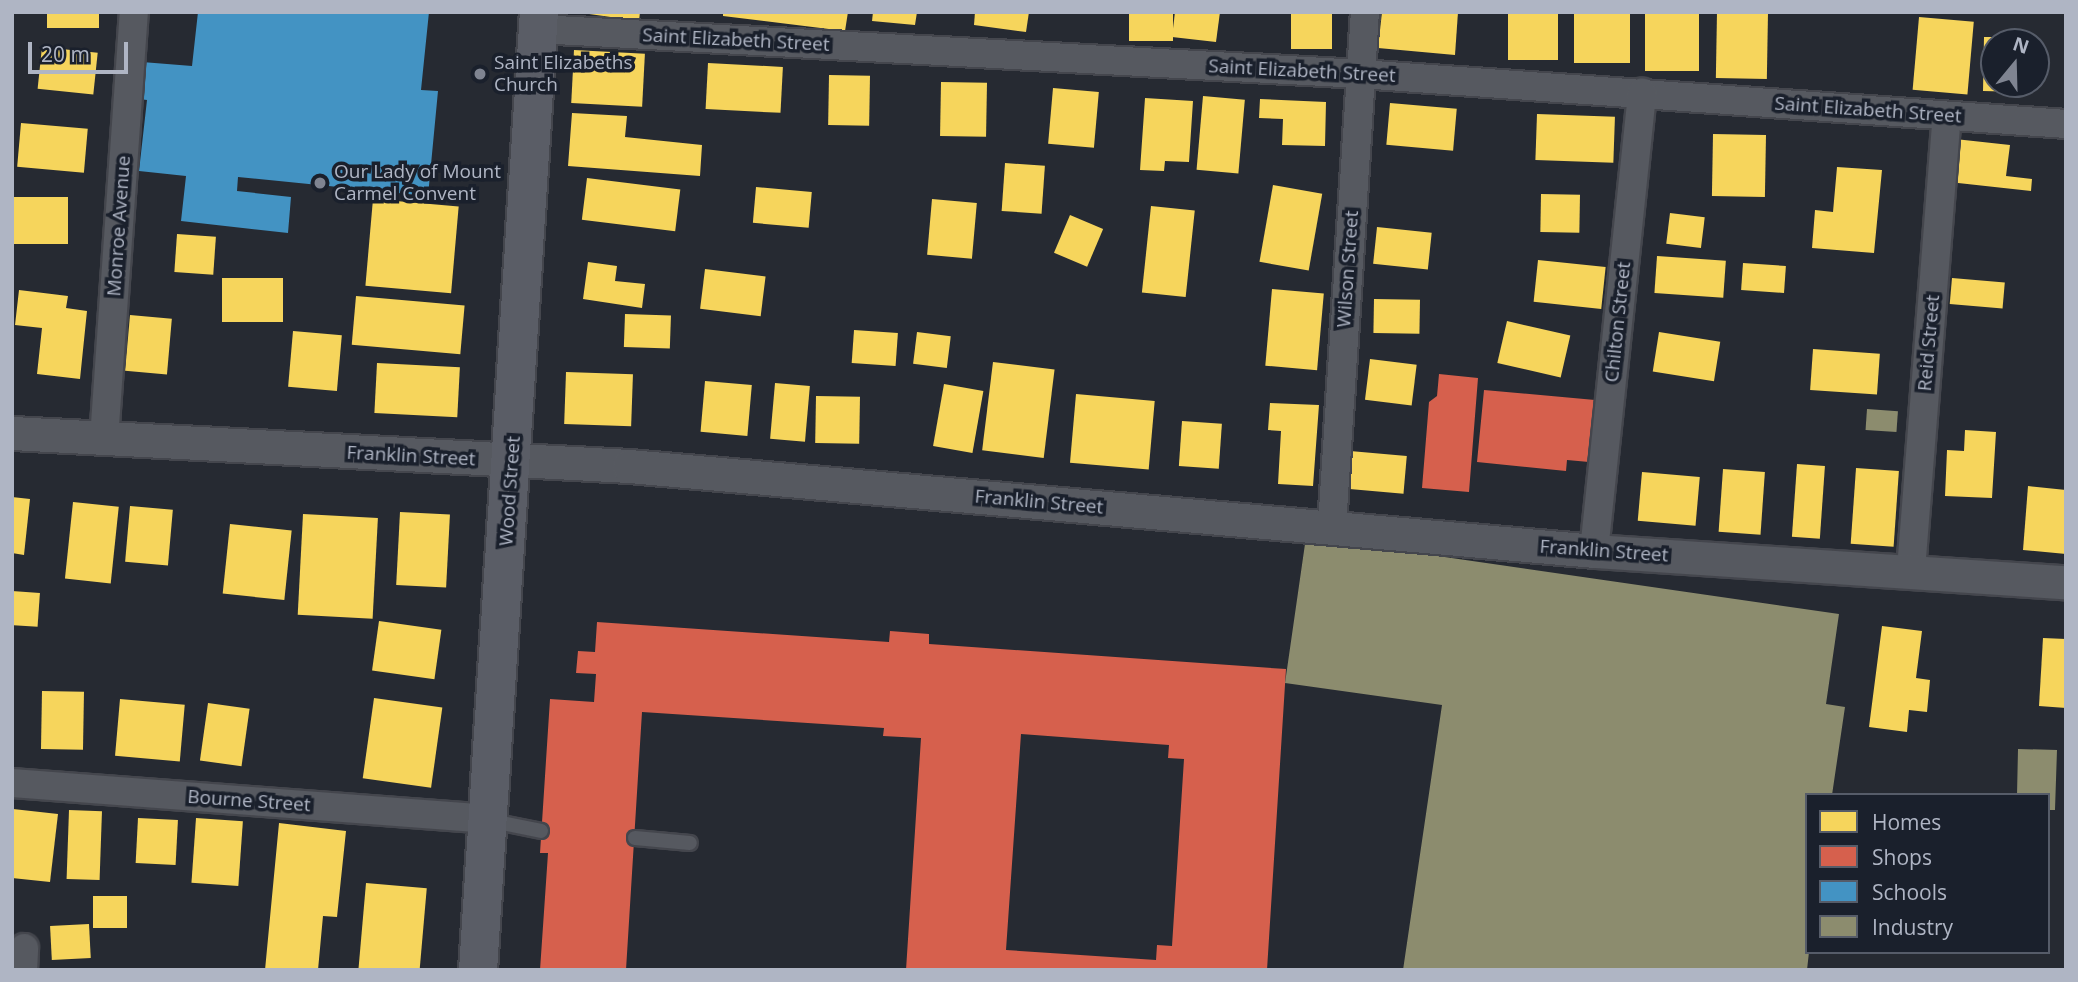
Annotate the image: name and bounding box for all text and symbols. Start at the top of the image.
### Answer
street label: Saint Elizabeth Street [642,24,830,56]
scale bar [32,28,131,72]
north arrow [1980,28,2050,98]
text: N [2010,30,2033,60]
text: 20 m [41,40,90,68]
place label: Saint Elizabeths Church [494,52,633,96]
street label: Saint Elizabeth Street [1208,55,1396,87]
marker: Saint Elizabeths Church [472,66,488,82]
street label: Saint Elizabeth Street [1774,92,1962,128]
street label: Monroe Avenue [103,155,135,297]
place label: Our Lady of Mount Carmel Convent [334,161,501,205]
marker: Our Lady of Mount Carmel Convent [312,175,328,191]
street label: Wilson Street [1333,210,1363,328]
street label: Chilton Street [1600,261,1636,383]
street label: Reid Street [1913,294,1945,392]
street label: Wood Street [495,435,525,547]
street label: Franklin Street [346,441,476,471]
street label: Franklin Street [974,485,1104,519]
street label: Franklin Street [1539,535,1669,567]
street label: Bourne Street [187,785,311,817]
legend [1805,793,2050,954]
text: Homes [1872,808,1941,836]
text: Shops [1872,843,1932,871]
text: Schools [1872,878,1947,906]
text: Industry [1872,913,1953,941]

